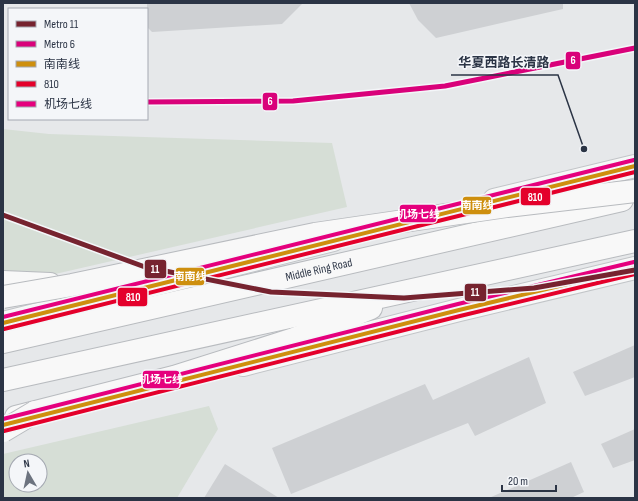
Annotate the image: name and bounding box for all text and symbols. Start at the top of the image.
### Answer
legend [8,8,148,120]
text: Metro 11 [44,17,79,32]
text: Metro 6 [44,37,75,52]
callout: 华夏西路长清路 [451,50,558,75]
line badge: 6 [565,51,581,70]
text: 6 [570,54,576,67]
text: 华夏西路长清路 [458,55,550,71]
text: 南南线 [44,57,80,72]
text: 810 [44,77,59,92]
line badge: 6 [262,92,278,111]
text: 6 [267,95,273,108]
text: 机场七线 [44,97,92,112]
line badge: 810 [520,187,551,206]
text: 810 [528,191,542,204]
line badge: 南南线 [462,196,492,215]
text: 南南线 [461,199,494,212]
line badge: 机场七线 [399,204,437,223]
text: 机场七线 [396,208,440,221]
street label: Middle Ring Road [284,255,354,284]
line badge: 11 [144,259,167,279]
text: 11 [151,263,160,276]
line badge: 南南线 [175,267,205,286]
text: 南南线 [174,270,207,283]
line badge: 11 [464,283,487,302]
text: 11 [471,286,480,299]
line badge: 810 [117,287,148,307]
text: 810 [126,291,140,304]
line badge: 机场七线 [142,370,180,389]
text: 机场七线 [139,373,183,386]
north arrow [8,453,48,493]
text: N [23,457,31,470]
scale bar [502,467,556,493]
text: 20 m [508,474,528,489]

